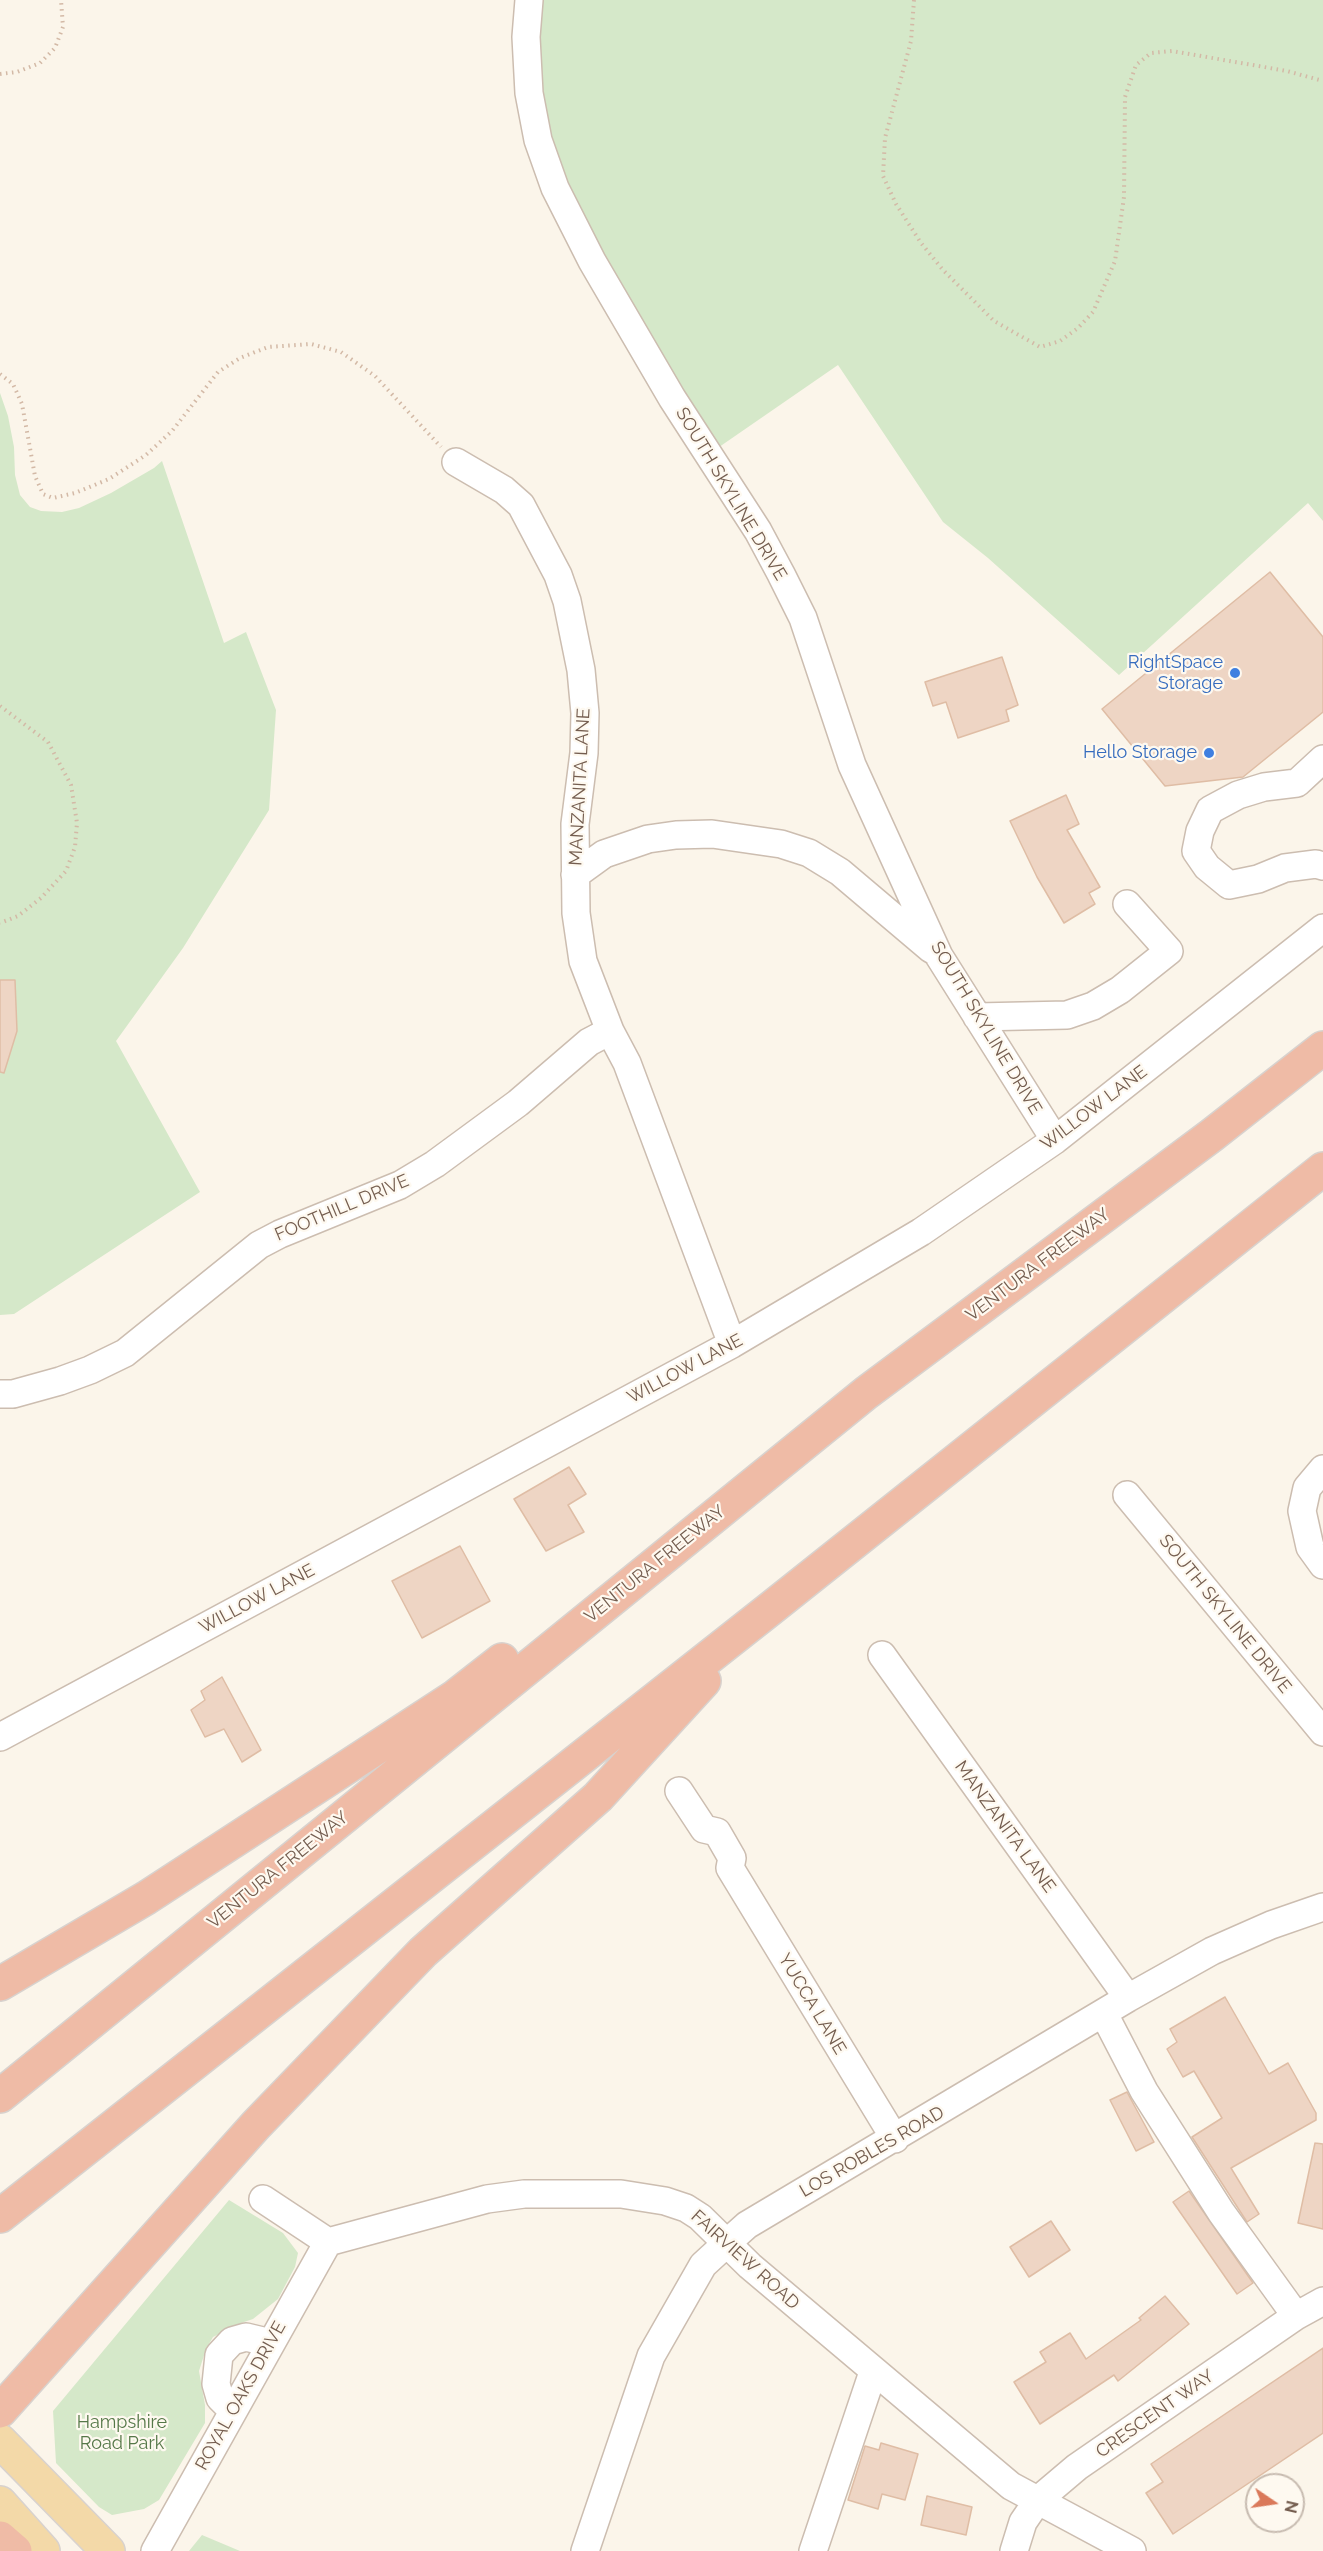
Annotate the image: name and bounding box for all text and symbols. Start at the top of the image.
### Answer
street label: SOUTH SKYLINE DRIVE [671,404,791,584]
place label: RightSpace Storage [1128,652,1223,694]
marker: RightSpace Storage [1228,666,1242,680]
street label: MANZANITA LANE [565,708,595,866]
place label: Hello Storage [1083,742,1197,764]
marker: Hello Storage [1202,746,1216,760]
street label: SOUTH SKYLINE DRIVE [926,938,1046,1118]
street label: WILLOW LANE [1036,1061,1152,1155]
street label: FOOTHILL DRIVE [272,1170,412,1246]
street label: VENTURA FREEWAY [962,1204,1114,1326]
street label: WILLOW LANE [624,1329,746,1409]
street label: VENTURA FREEWAY [580,1501,730,1627]
street label: SOUTH SKYLINE DRIVE [1154,1530,1296,1698]
street label: WILLOW LANE [196,1559,318,1639]
street label: MANZANITA LANE [950,1757,1060,1897]
street label: VENTURA FREEWAY [203,1807,353,1933]
street label: YUCCA LANE [773,1950,851,2058]
street label: LOS ROBLES ROAD [796,2102,948,2202]
street label: FAIRVIEW ROAD [686,2206,804,2314]
street label: ROYAL OAKS DRIVE [191,2318,291,2474]
street label: CRESCENT WAY [1092,2365,1218,2463]
park label: Hampshire Road Park [77,2412,167,2454]
north arrow [1245,2473,1305,2533]
text: N [1280,2499,1302,2515]

